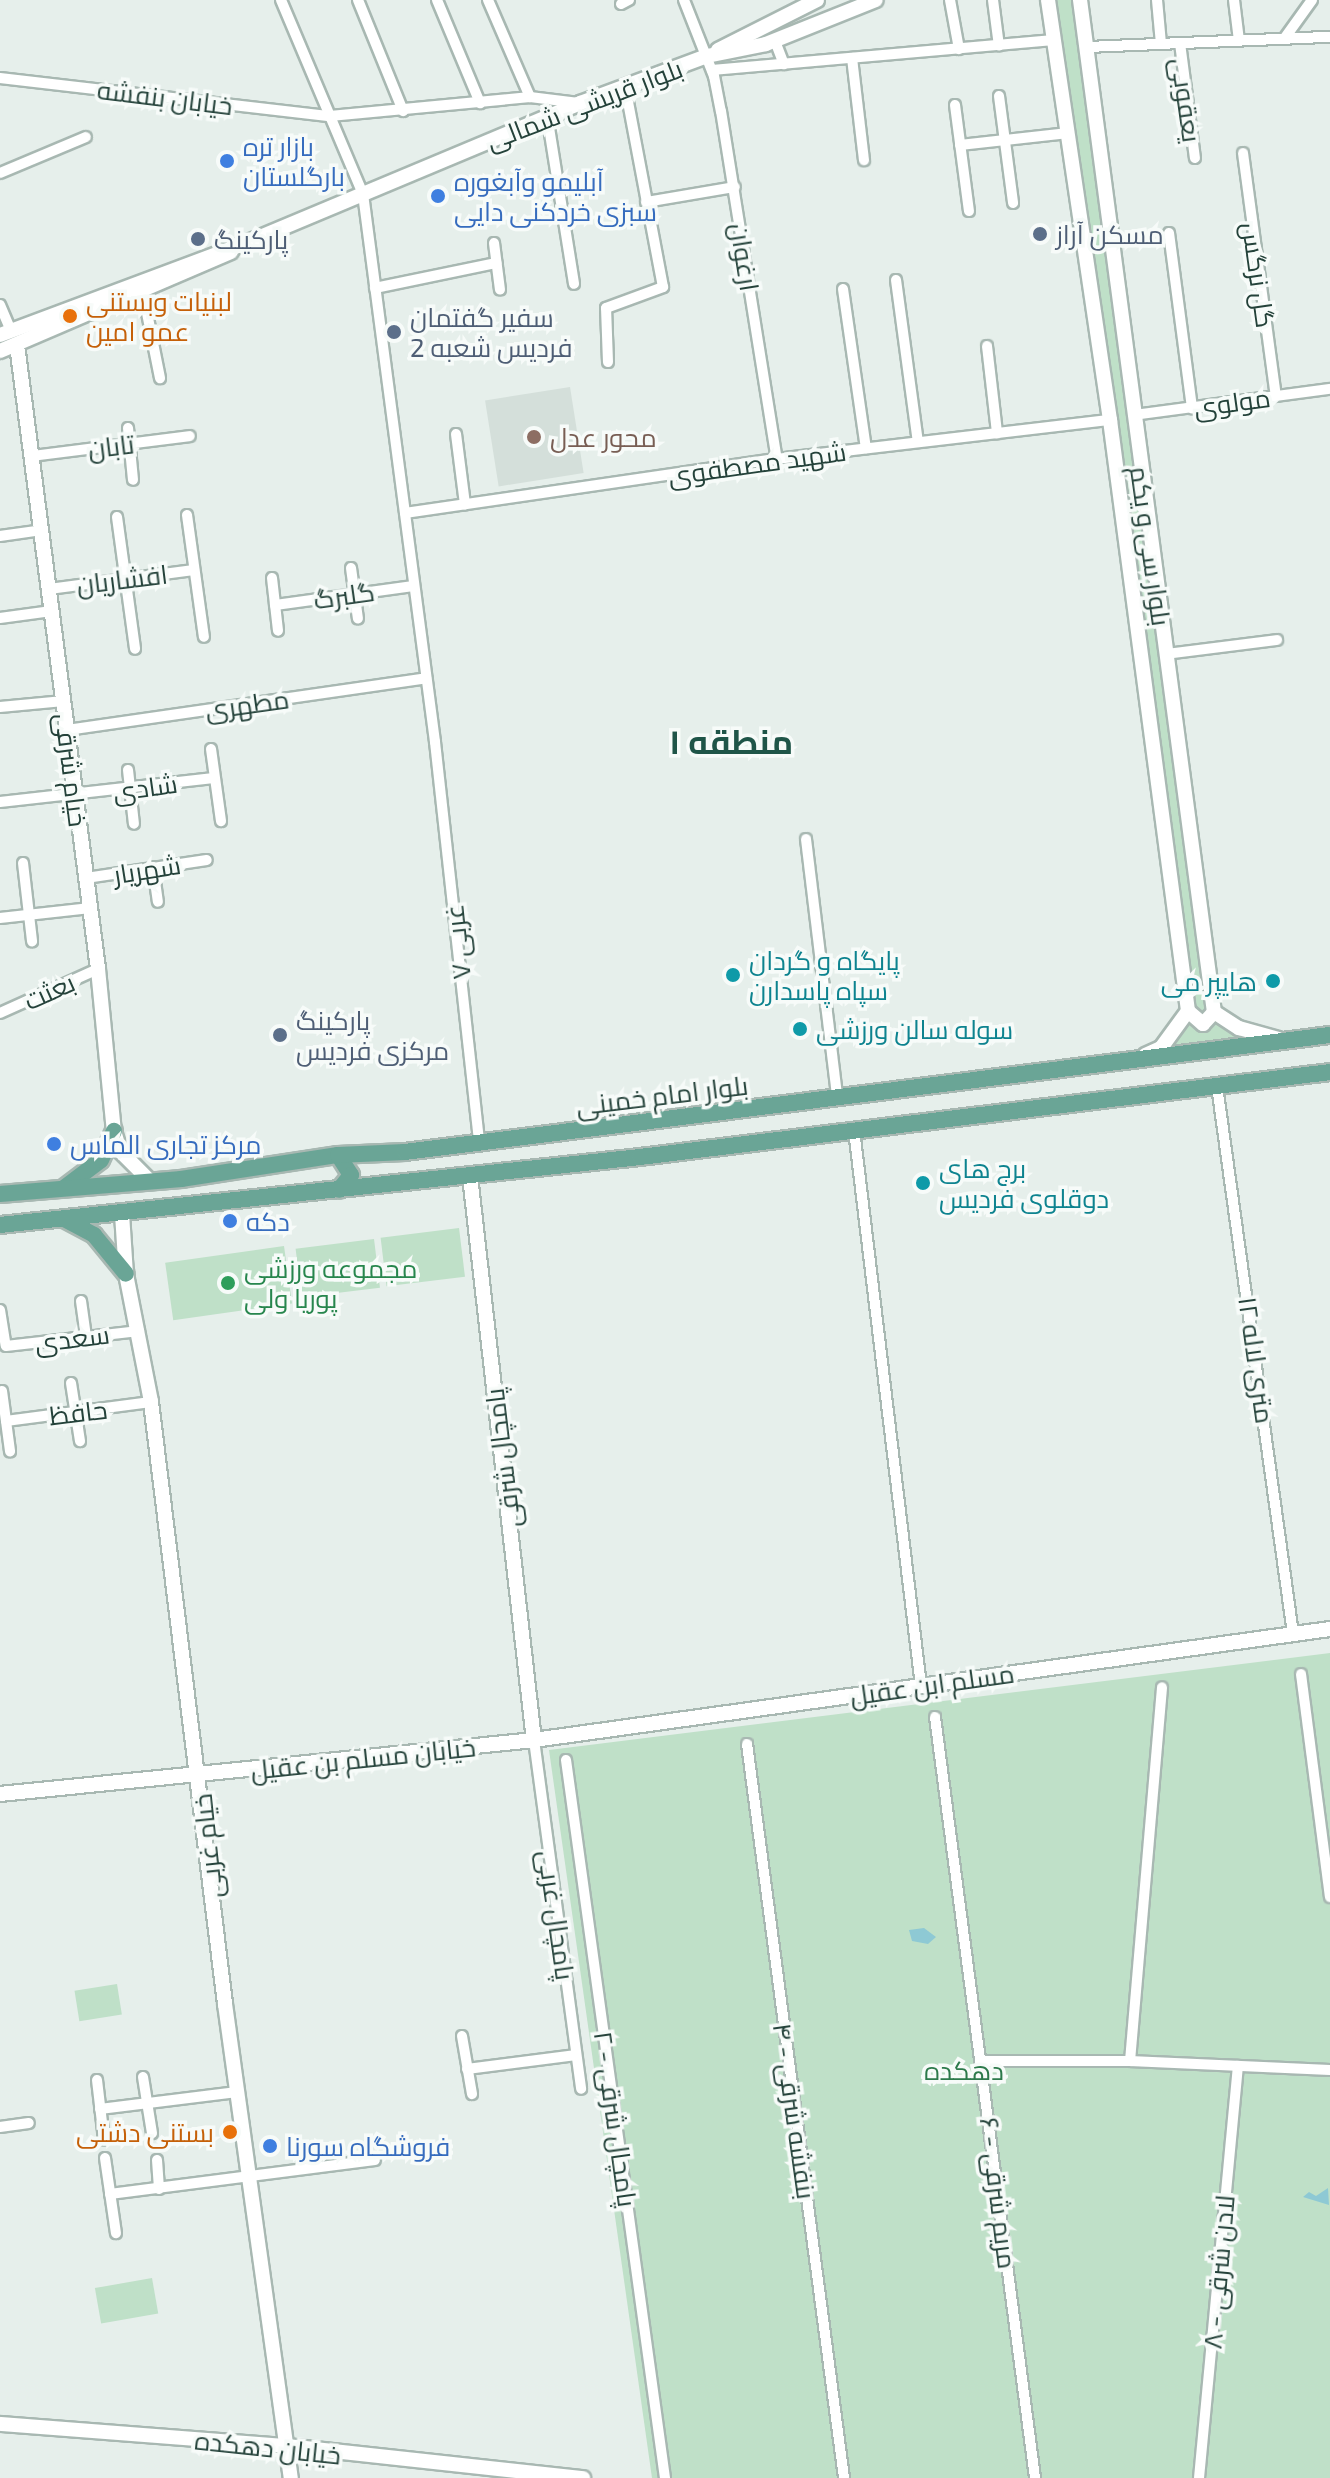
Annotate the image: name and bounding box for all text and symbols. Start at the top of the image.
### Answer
street label: بلوار قریشی شمالی [481,52,687,156]
street label: یعقوبی [1166,56,1208,144]
street label: خیابان بنفشه [96,73,234,121]
place label: بازار تره بارگلستان [243,130,345,192]
marker: بازار تره بارگلستان [218,152,236,170]
place label: آبلیمو وآبغوره سبزی خردکنی دایی [454,165,657,226]
marker: آبلیمو وآبغوره سبزی خردکنی دایی [429,187,447,205]
place label: مسکن آراز [1056,218,1164,250]
street label: گل نرگس [1236,220,1282,330]
street label: ارغوان [724,221,766,293]
place label: پارکینگ [214,223,288,255]
marker: مسکن آراز [1031,225,1049,243]
marker: پارکینگ [189,230,207,248]
place label: لبنیات وبستنی عمو امین [86,285,232,346]
place label: سفیر گفتمان فردیس شعبه 2 [410,301,572,362]
marker: لبنیات وبستنی عمو امین [61,307,79,325]
marker: سفیر گفتمان فردیس شعبه 2 [385,323,403,341]
street label: مولوی [1192,381,1272,423]
place label: محور عدل [550,421,657,453]
street label: تابان [86,428,136,464]
marker: محور عدل [525,428,543,446]
street label: شهید مصطفوی [666,435,848,491]
street label: بلوار سی و یکم [1124,464,1178,628]
street label: افشاریان [75,558,169,600]
street label: گلبرگ [311,575,377,615]
street label: مطهری [203,683,291,725]
street label: خیام شرقی [50,711,94,829]
district label: منطقه ۱ [669,721,793,761]
street label: شادی [111,767,179,807]
street label: شهریار [111,848,183,890]
street label: ۷ غربی [438,903,476,981]
place label: پایگاه و گردان سپاه پاسدارن [749,944,900,1006]
place label: هایپر می [1161,965,1257,997]
street label: بعثت [19,966,79,1016]
marker: پایگاه و گردان سپاه پاسدارن [724,966,742,984]
marker: هایپر می [1264,972,1282,990]
place label: پارکینگ مرکزی فردیس [296,1004,449,1066]
place label: سوله سالن ورزشی [816,1013,1013,1045]
marker: سوله سالن ورزشی [791,1020,809,1038]
marker: پارکینگ مرکزی فردیس [271,1026,289,1044]
street label: بلوار امام خمینی [574,1069,750,1121]
place label: مرکز تجاری الماس [70,1128,261,1160]
marker: مرکز تجاری الماس [45,1135,63,1153]
place label: برج های دوقلوی فردیس [939,1152,1109,1214]
marker: برج های دوقلوی فردیس [914,1174,932,1192]
place label: دکه [246,1205,290,1237]
marker: دکه [221,1212,239,1230]
place label: مجموعه ورزشی پوریا ولی [244,1252,417,1314]
marker: مجموعه ورزشی پوریا ولی [219,1274,237,1292]
street label: ۱۲ متری لاله [1233,1295,1281,1425]
street label: سعدی [33,1318,111,1358]
street label: پامچال شرقی [478,1387,526,1529]
street label: حافظ [47,1393,109,1431]
street label: مسلم ابن عقیل [848,1657,1016,1711]
street label: خیابان مسلم بن عقیل [249,1731,477,1785]
street label: خیام غربی [186,1792,228,1900]
street label: پامچال غربی [532,1848,582,1982]
street label: بنفشه شرقی - ۴ [767,2021,823,2201]
street label: پامچال شرقی - ۲ [588,2029,644,2209]
park label: دهکده [924,2054,1004,2086]
street label: مریم شرقی - ۶ [974,2115,1024,2271]
place label: بستنی دشتی [76,2116,214,2148]
marker: بستنی دشتی [221,2123,239,2141]
place label: فروشگاه سورنا [286,2130,450,2162]
marker: فروشگاه سورنا [261,2137,279,2155]
street label: لادن شرقی - ۸ [1196,2194,1240,2350]
street label: خیابان دهکده [193,2424,343,2470]

